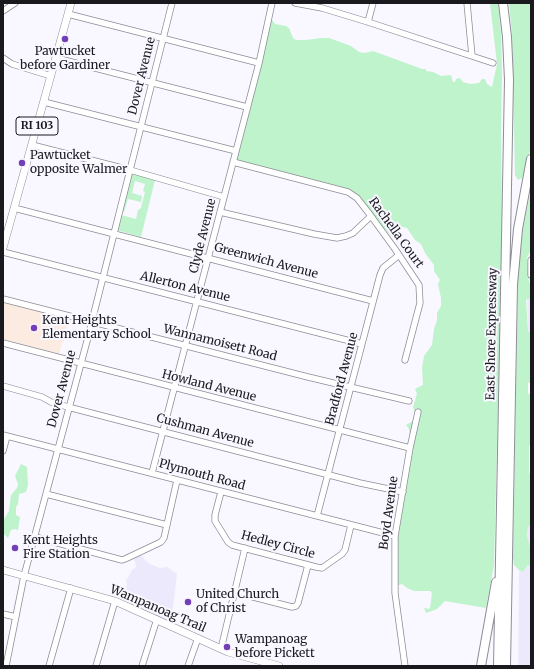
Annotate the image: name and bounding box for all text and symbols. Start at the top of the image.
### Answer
marker: Pawtucket before Gardiner [60,34,70,44]
street label: Dover Avenue [125,36,159,116]
place label: Pawtucket before Gardiner [20,45,110,73]
road number: RI 103 [16,117,58,135]
place label: Pawtucket opposite Walmer [30,149,127,177]
marker: Pawtucket opposite Walmer [17,158,27,168]
street label: Rachella Court [366,195,426,271]
street label: Clyde Avenue [187,197,219,275]
street label: Greenwich Avenue [212,240,320,282]
street label: East Shore Expressway [484,267,500,401]
street label: Allerton Avenue [139,269,231,305]
place label: Kent Heights Elementary School [42,314,151,342]
street label: Wannamoisett Road [162,322,278,364]
marker: Kent Heights Elementary School [29,323,39,333]
street label: Bradford Avenue [323,331,361,427]
street label: Dover Avenue [45,349,79,429]
street label: Howland Avenue [160,367,258,405]
street label: Cushman Avenue [155,411,255,451]
street label: Plymouth Road [157,457,247,493]
street label: Boyd Avenue [377,475,401,551]
street label: Hedley Circle [240,528,316,562]
place label: Kent Heights Fire Station [23,534,98,562]
marker: Kent Heights Fire Station [10,543,20,553]
street label: Wampanoag Trail [108,582,208,636]
place label: United Church of Christ [196,588,279,616]
marker: United Church of Christ [183,597,193,607]
place label: Wampanoag before Pickett [235,633,315,661]
marker: Wampanoag before Pickett [222,642,232,652]

